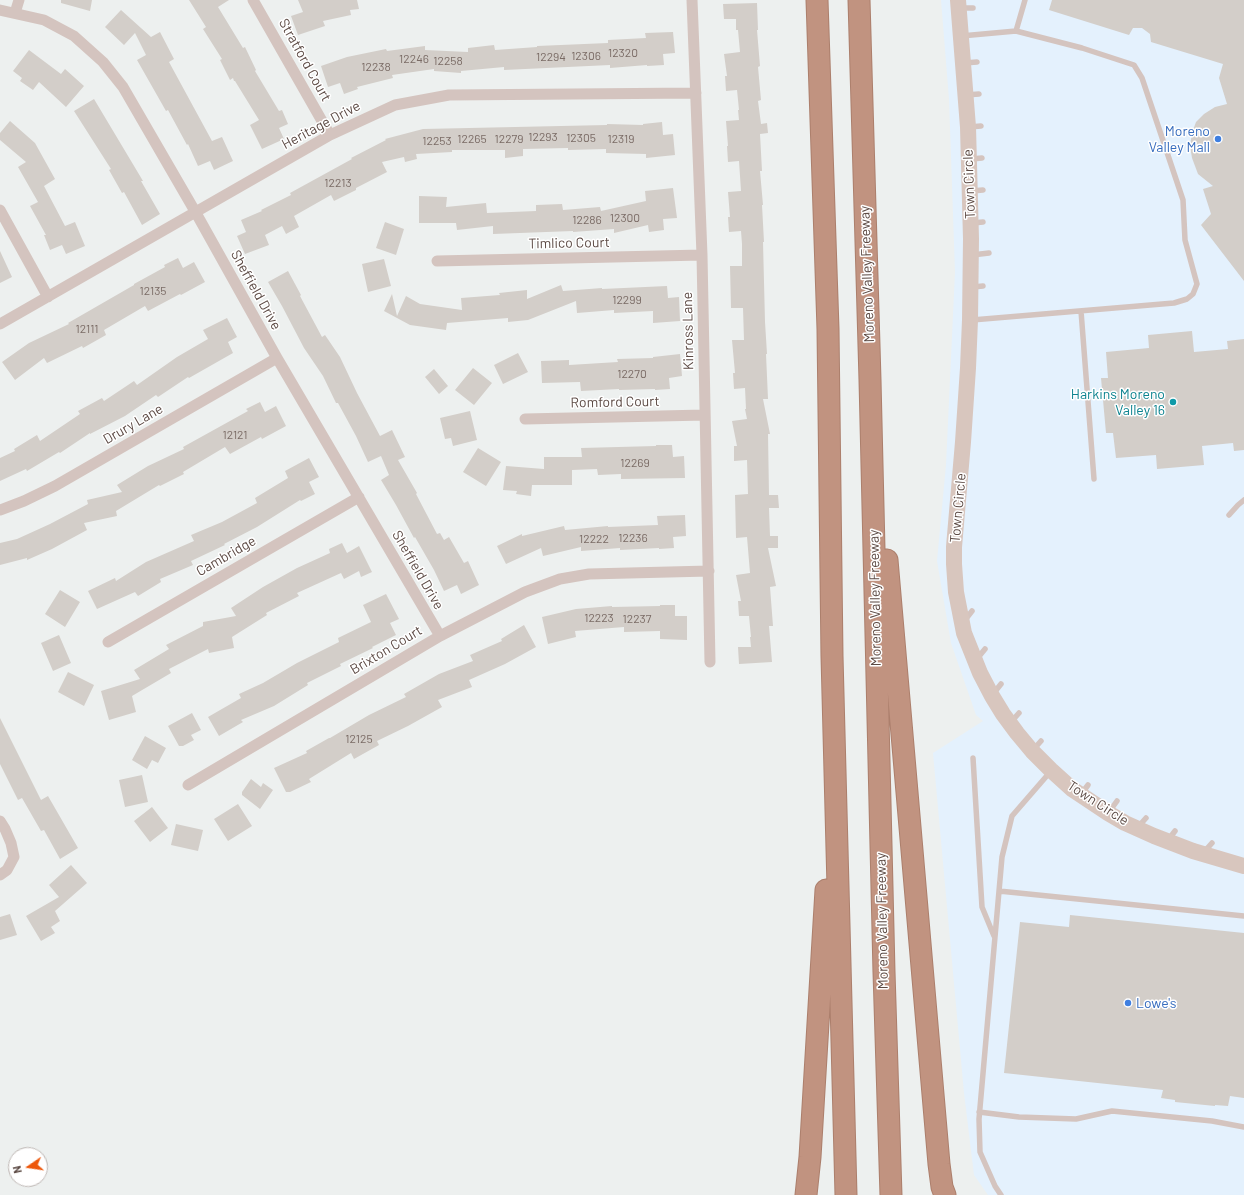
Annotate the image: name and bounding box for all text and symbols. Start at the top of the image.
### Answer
street label: Stratford Court [275,16,335,104]
house number: 12320 [608,46,638,60]
house number: 12306 [571,49,601,63]
house number: 12294 [536,50,566,64]
house number: 12246 [399,52,429,66]
house number: 12258 [433,54,463,68]
house number: 12238 [361,60,391,74]
street label: Heritage Drive [279,97,363,153]
place label: Moreno Valley Mall [1149,123,1210,156]
house number: 12293 [528,130,558,144]
house number: 12305 [566,131,596,145]
house number: 12265 [457,132,487,146]
house number: 12279 [495,132,523,146]
house number: 12319 [607,132,635,146]
house number: 12253 [422,134,452,148]
marker: Moreno Valley Mall [1213,134,1223,144]
street label: Town Circle [959,149,979,219]
house number: 12213 [324,176,352,190]
street label: Moreno Valley Freeway [856,205,878,343]
house number: 12300 [610,211,640,225]
house number: 12286 [572,213,602,227]
street label: Timlico Court [528,234,610,252]
street label: Sheffield Drive [227,247,285,333]
house number: 12135 [139,284,167,298]
street label: Kinross Lane [679,292,697,370]
house number: 12299 [612,293,642,307]
house number: 12111 [75,322,99,336]
house number: 12270 [617,367,647,381]
place label: Harkins Moreno Valley 16 [1071,386,1165,418]
street label: Romford Court [570,393,660,411]
marker: Harkins Moreno Valley 16 [1168,397,1178,407]
street label: Drury Lane [100,400,166,448]
house number: 12121 [222,428,248,442]
house number: 12269 [620,456,650,470]
street label: Town Circle [947,472,969,544]
street label: Sheffield Drive [389,527,447,613]
street label: Moreno Valley Freeway [865,530,885,666]
house number: 12236 [618,531,648,545]
street label: Cambridge [193,532,259,580]
house number: 12222 [579,532,609,546]
house number: 12223 [584,611,614,625]
house number: 12237 [623,612,651,626]
street label: Brixton Court [347,622,425,678]
house number: 12125 [345,732,373,746]
street label: Town Circle [1064,777,1132,829]
street label: Moreno Valley Freeway [872,853,892,989]
place label: Lowe's [1136,995,1177,1011]
marker: Lowe's [1123,998,1133,1008]
north arrow [8,1147,48,1187]
text: N [10,1165,24,1175]

